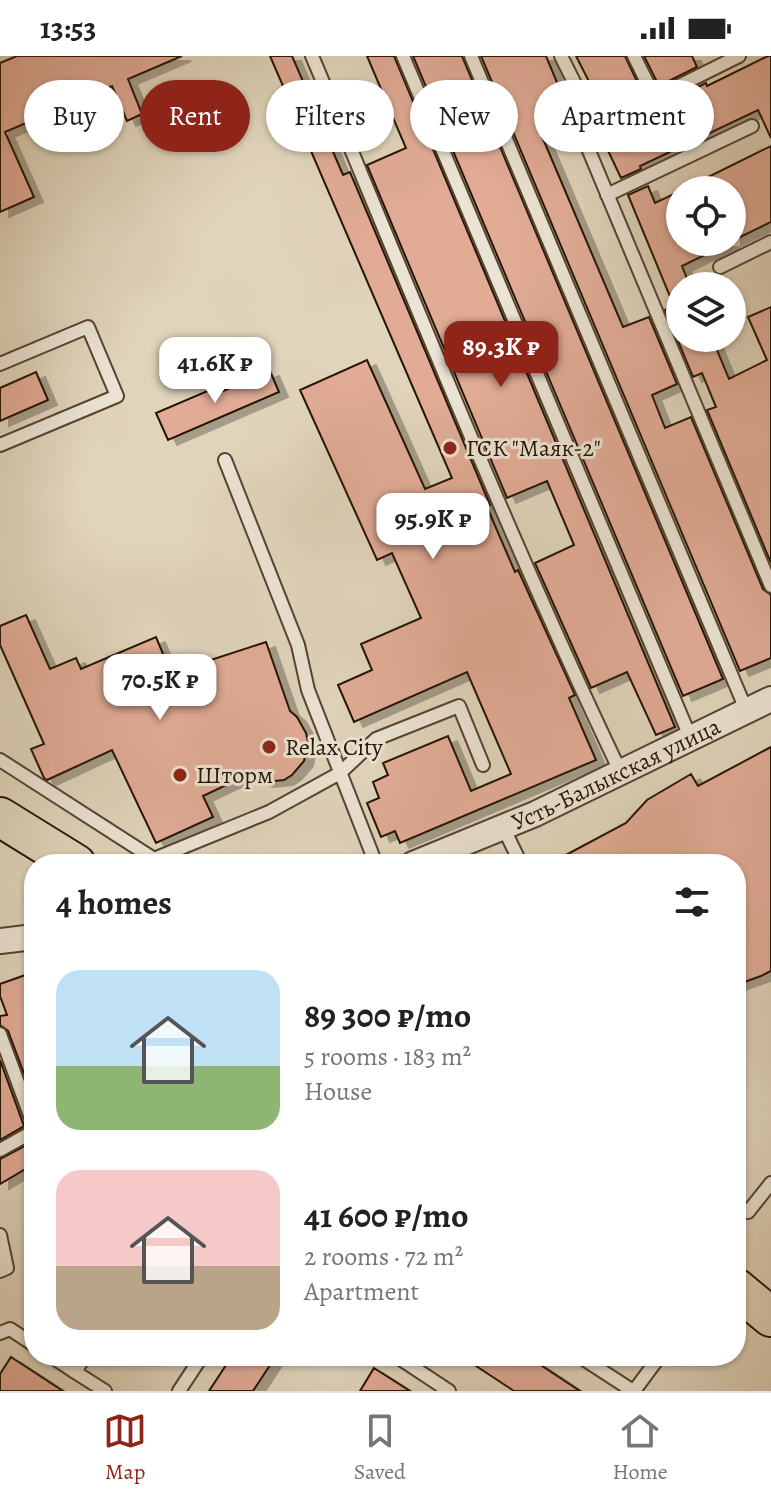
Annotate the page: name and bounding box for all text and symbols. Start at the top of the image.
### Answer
text: 13:53 [40,8,97,48]
chip: Buy [24,80,124,152]
chip: Rent [140,80,250,152]
chip: Filters [266,80,394,152]
chip: New [410,80,518,152]
chip: Apartment [534,80,714,152]
map controls [666,176,746,352]
button: locate [666,176,746,256]
button: layers [666,272,746,352]
pin: 89.3K ₽ [427,321,575,389]
text: 89.3K ₽ [462,329,540,364]
pin: 41.6K ₽ [141,337,289,405]
text: 41.6K ₽ [177,345,253,380]
place label: ГСК "Маяк-2" [466,432,601,464]
marker: ГСК "Маяк-2" [441,439,459,457]
pin: 95.9K ₽ [359,493,507,561]
text: 95.9K ₽ [394,501,472,536]
pin: 70.5K ₽ [86,654,234,722]
text: 70.5K ₽ [121,662,199,697]
street label: Усть-Балыкская улица [507,710,726,838]
place label: Relax City [285,731,383,763]
marker: Relax City [260,738,278,756]
place label: Шторм [196,759,273,791]
marker: Шторм [171,766,189,784]
text: 4 homes [56,879,172,926]
icon: filters [670,880,714,924]
text: 89 300 ₽/mo [304,992,471,1039]
icon: home [120,1002,216,1098]
text: 5 rooms · 183 m² [304,1039,471,1074]
text: House [304,1074,372,1109]
text: 41 600 ₽/mo [304,1192,469,1239]
icon: home [120,1202,216,1298]
text: 2 rooms · 72 m² [304,1239,463,1274]
text: Apartment [304,1274,419,1309]
tab: Map [103,1409,147,1487]
tab: Saved [354,1409,406,1487]
tab: Home [612,1409,668,1487]

